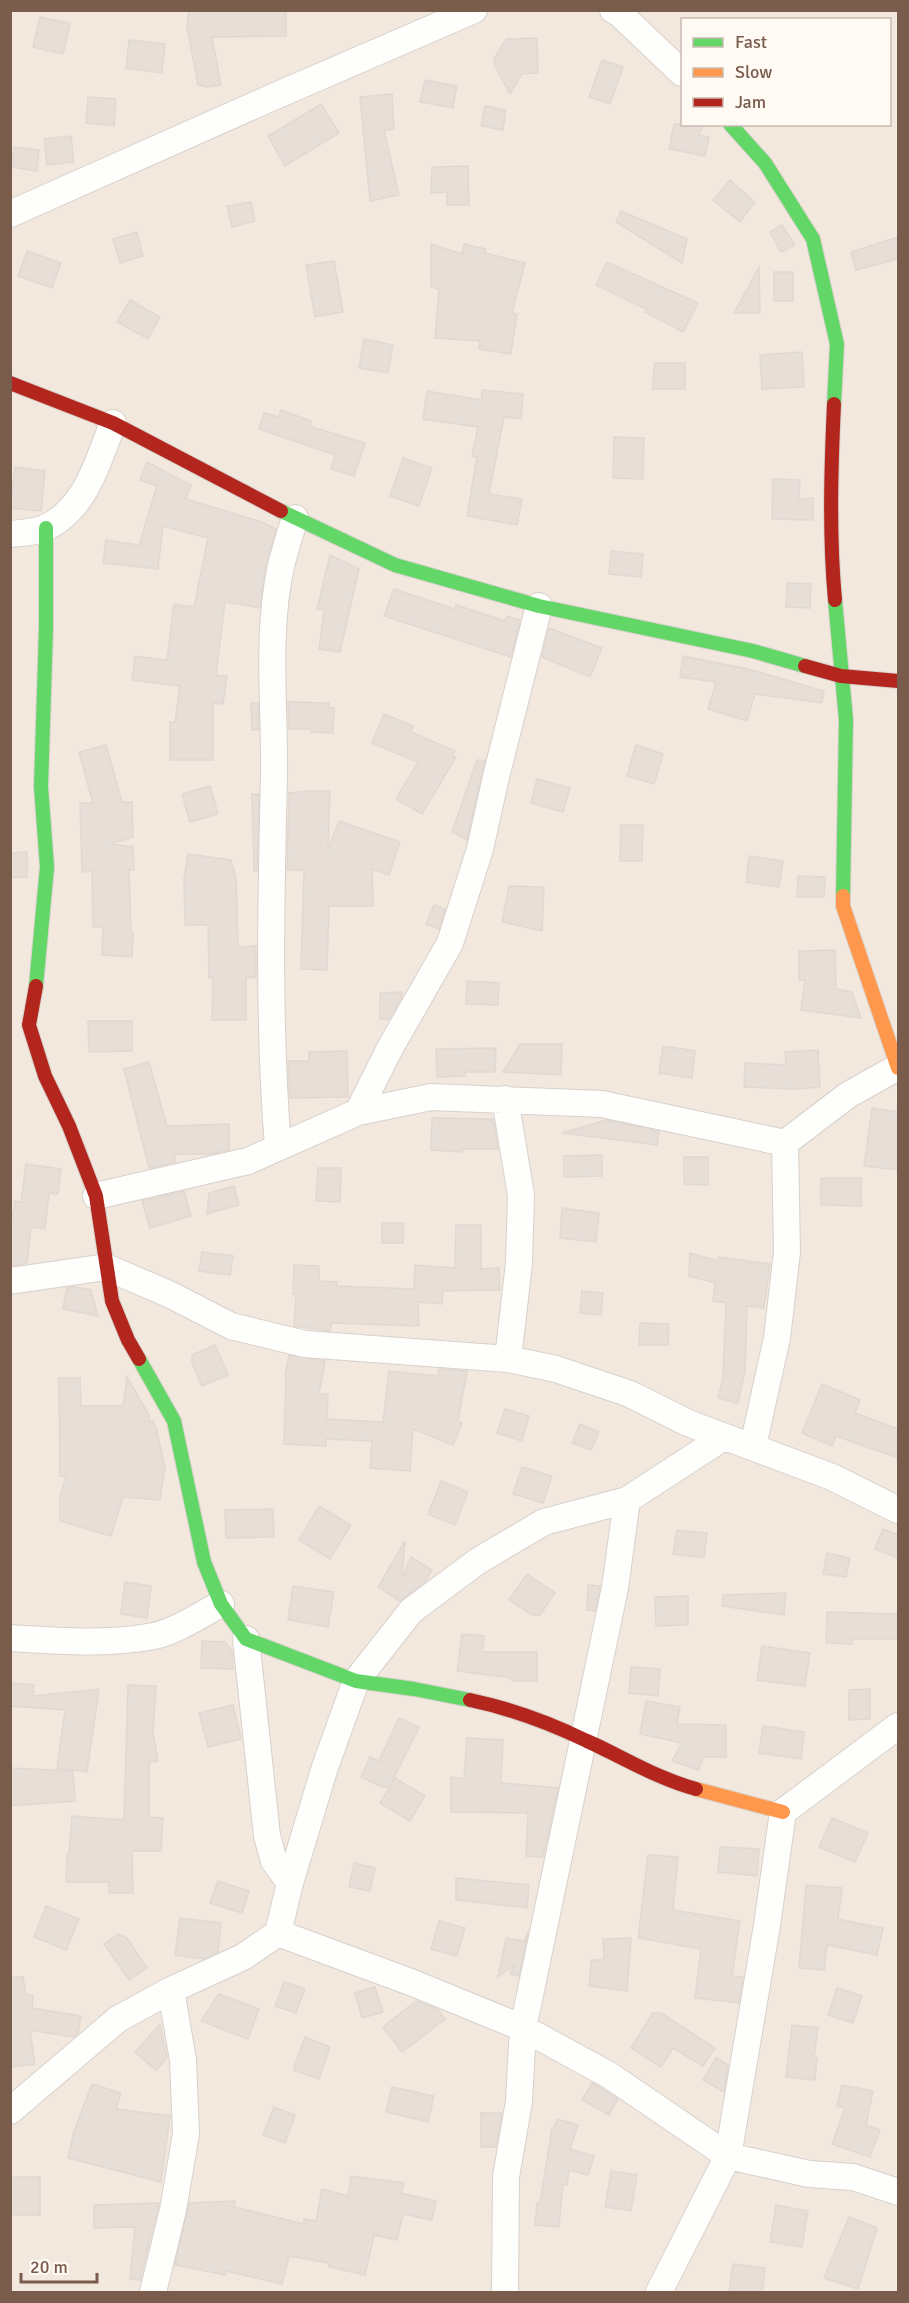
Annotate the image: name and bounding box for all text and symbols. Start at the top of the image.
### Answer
legend [681,18,891,126]
text: Fast [735,31,767,53]
text: Slow [735,61,772,83]
text: Jam [735,91,766,113]
scale bar [21,2246,98,2284]
text: 20 m [30,2256,68,2278]

